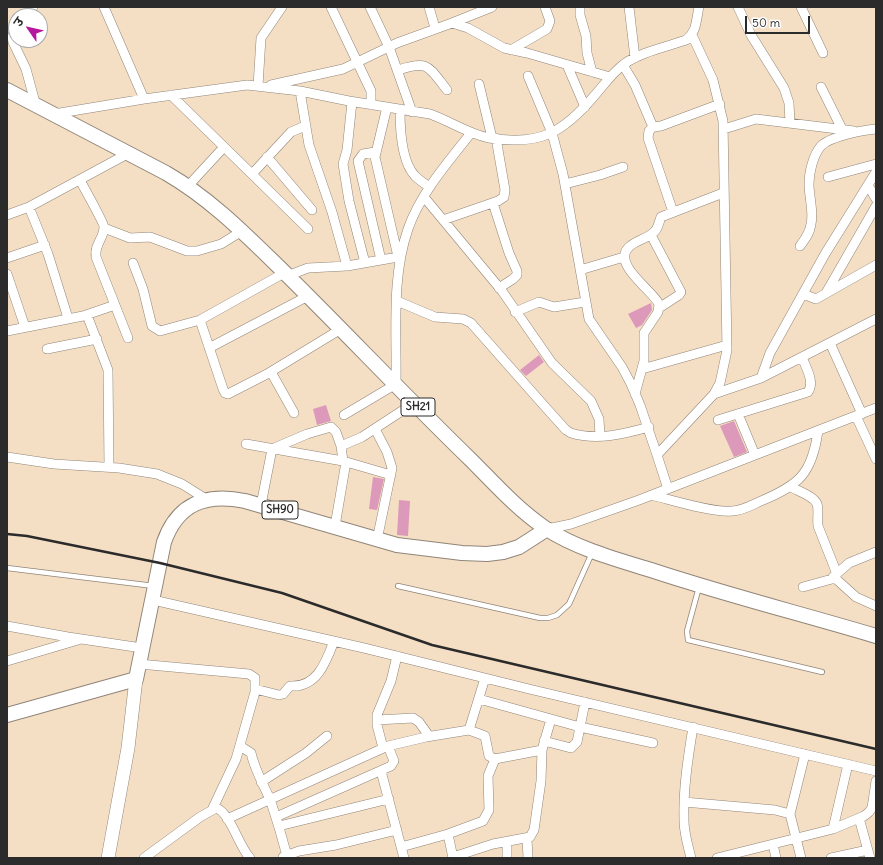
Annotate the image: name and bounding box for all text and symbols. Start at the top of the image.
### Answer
north arrow [8,8,48,48]
scale bar [747,8,812,34]
text: उ [11,15,27,29]
text: 50 m [752,15,780,30]
road number: SH21 [401,398,435,416]
road number: SH90 [262,501,298,519]

